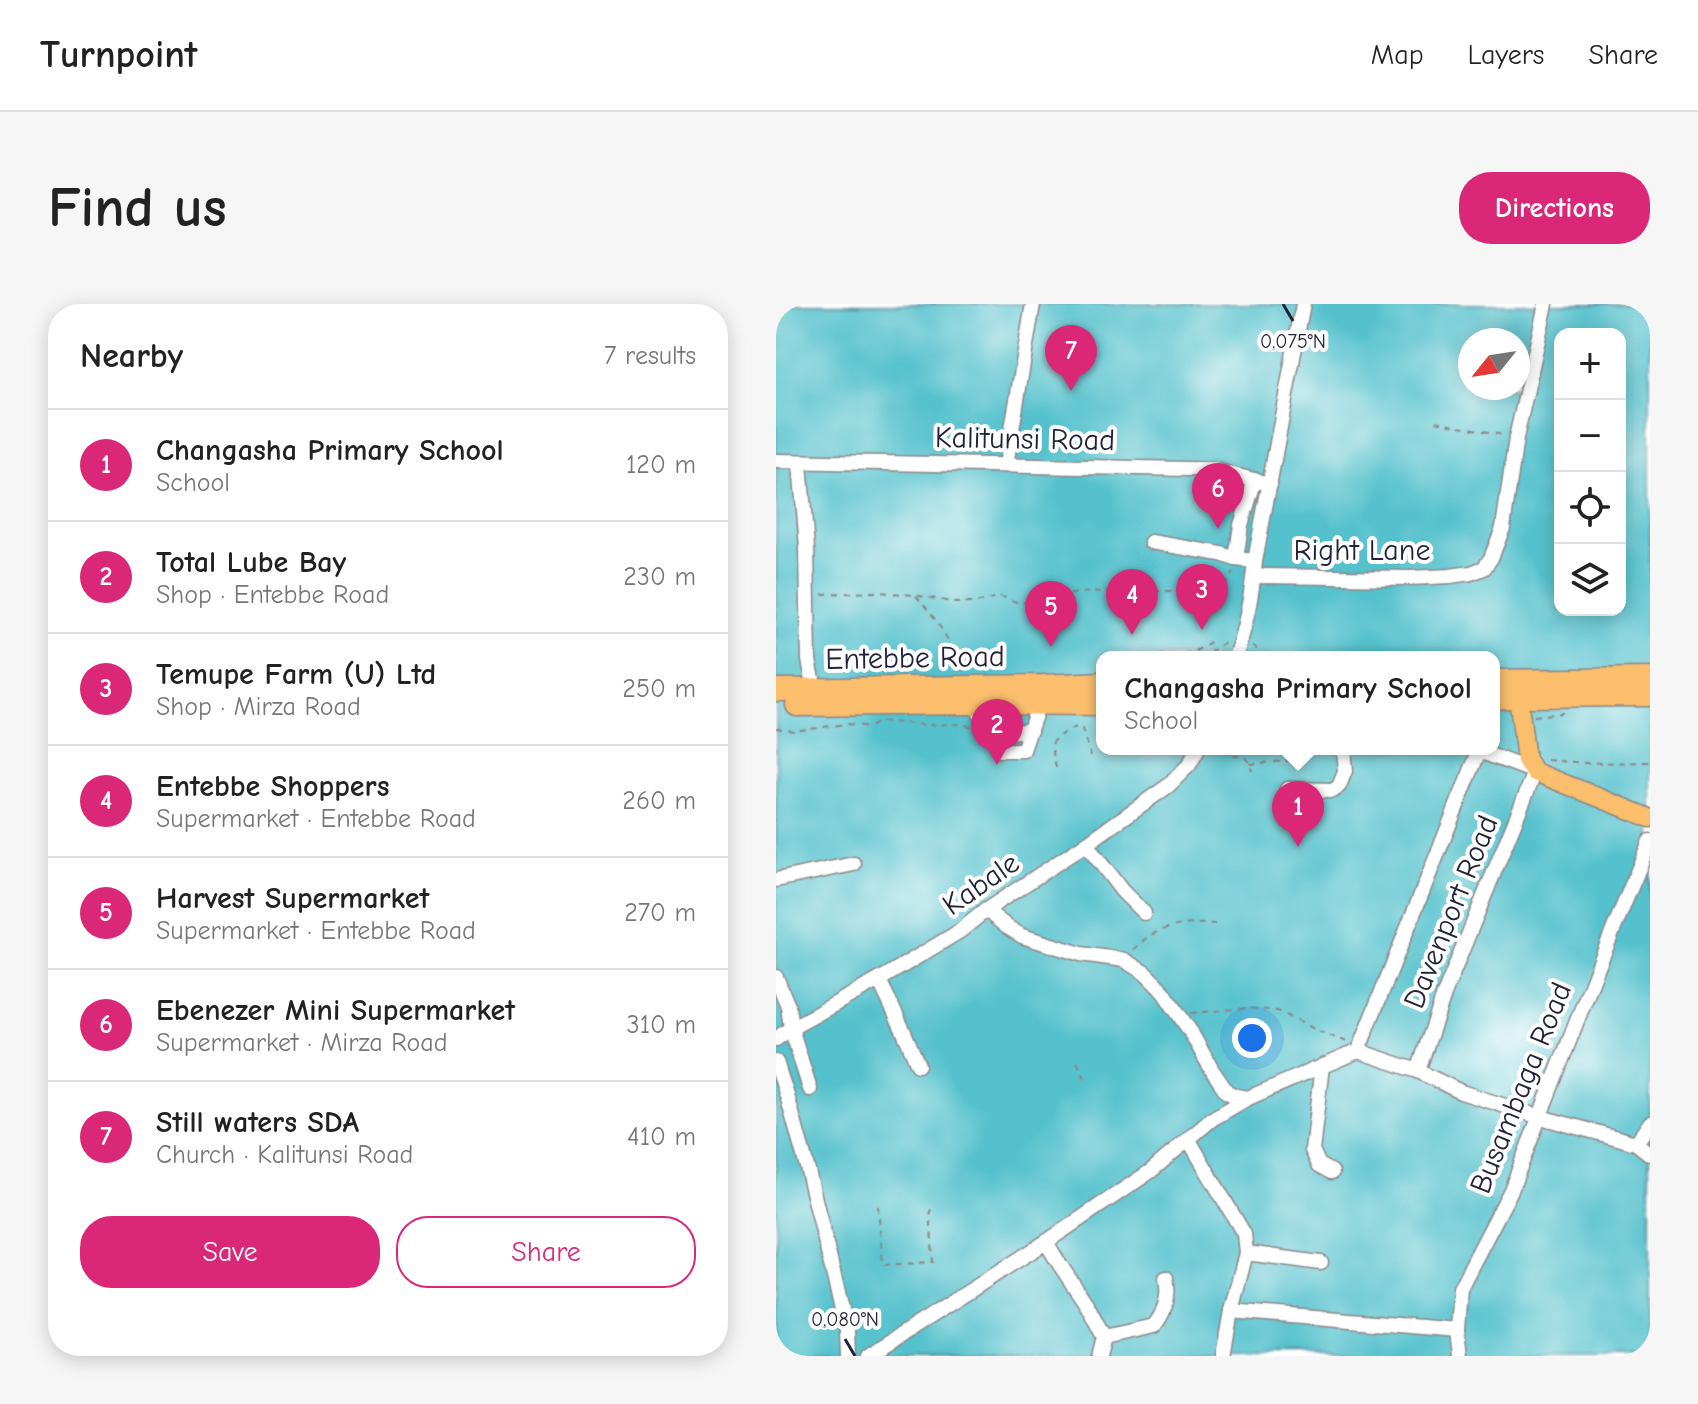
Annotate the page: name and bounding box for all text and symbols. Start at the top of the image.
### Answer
text: Turnpoint [40,33,197,77]
text: Map [1371,39,1424,71]
text: Layers [1468,39,1544,71]
text: Share [1588,39,1658,71]
button: Directions [1459,172,1650,244]
text: Find us [48,176,227,240]
pin: 7 [1045,325,1097,391]
north arrow [1458,328,1530,400]
map controls [1554,328,1626,616]
button: + [1554,328,1626,400]
text: 0.075°N [1260,330,1326,353]
text: Nearby [80,336,183,376]
text: 7 results [604,341,696,371]
button: − [1554,400,1626,472]
street label: Kalitunsi Road [935,420,1115,458]
text: Changasha Primary School [156,433,504,468]
text: 1 [101,450,111,480]
text: 120 m [626,450,696,480]
pin: 6 [1192,463,1244,529]
text: School [156,468,230,498]
button: locate [1554,472,1626,544]
street label: Right Lane [1294,533,1430,568]
button: layers [1554,544,1626,616]
text: Total Lube Bay [156,545,346,580]
text: 2 [100,562,112,592]
text: 230 m [623,562,696,592]
pin: 3 [1176,564,1228,630]
pin: 4 [1106,569,1158,635]
text: Shop · Entebbe Road [156,580,389,610]
pin: 5 [1025,581,1077,647]
street label: Entebbe Road [825,639,1005,677]
popup [1096,651,1500,755]
text: Temupe Farm (U) Ltd [156,657,436,692]
text: Changasha Primary School [1124,671,1472,706]
text: 3 [100,674,112,704]
text: 250 m [622,674,696,704]
text: Shop · Mirza Road [156,692,361,722]
pin: 2 [971,699,1023,765]
text: School [1124,706,1198,736]
text: Entebbe Shoppers [156,769,389,804]
pin: 1 [1272,781,1324,847]
text: 4 [100,786,112,816]
text: 260 m [622,786,696,816]
text: Supermarket · Entebbe Road [156,804,476,834]
street label: Davenport Road [1396,810,1506,1014]
street label: Kabale [936,845,1026,923]
text: Harvest Supermarket [156,881,429,916]
text: 5 [99,898,113,928]
text: 270 m [624,898,696,928]
text: Supermarket · Entebbe Road [156,916,476,946]
street label: Busambaga Road [1463,977,1579,1199]
text: Ebenezer Mini Supermarket [156,993,515,1028]
text: 6 [99,1010,113,1040]
text: 310 m [627,1010,696,1040]
your location [1232,1018,1272,1058]
text: Supermarket · Mirza Road [156,1028,447,1058]
text: Still waters SDA [156,1105,359,1140]
text: 7 [100,1122,112,1152]
text: 410 m [627,1122,696,1152]
text: Church · Kalitunsi Road [156,1140,413,1170]
button: Save [80,1216,380,1288]
button: Share [396,1216,696,1288]
text: 0.080°N [811,1308,879,1331]

